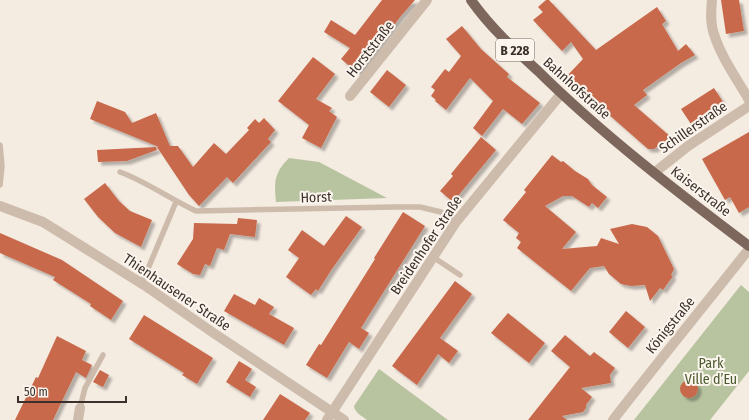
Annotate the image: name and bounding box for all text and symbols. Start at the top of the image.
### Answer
street label: Horststraße [343,17,398,81]
road number: B 228 [496,39,534,61]
street label: Bahnhofstraße [540,54,614,123]
street label: Schillerstraße [656,98,731,157]
street label: Kaiserstraße [667,163,734,220]
street label: Horst [300,188,332,207]
street label: Breidenhofer Straße [387,193,466,298]
street label: Thienhausener Straße [120,250,234,335]
street label: Königstraße [642,293,699,357]
park label: Park Ville d’Eu [685,355,737,388]
scale bar [18,378,126,404]
text: 50 m [24,385,48,399]

